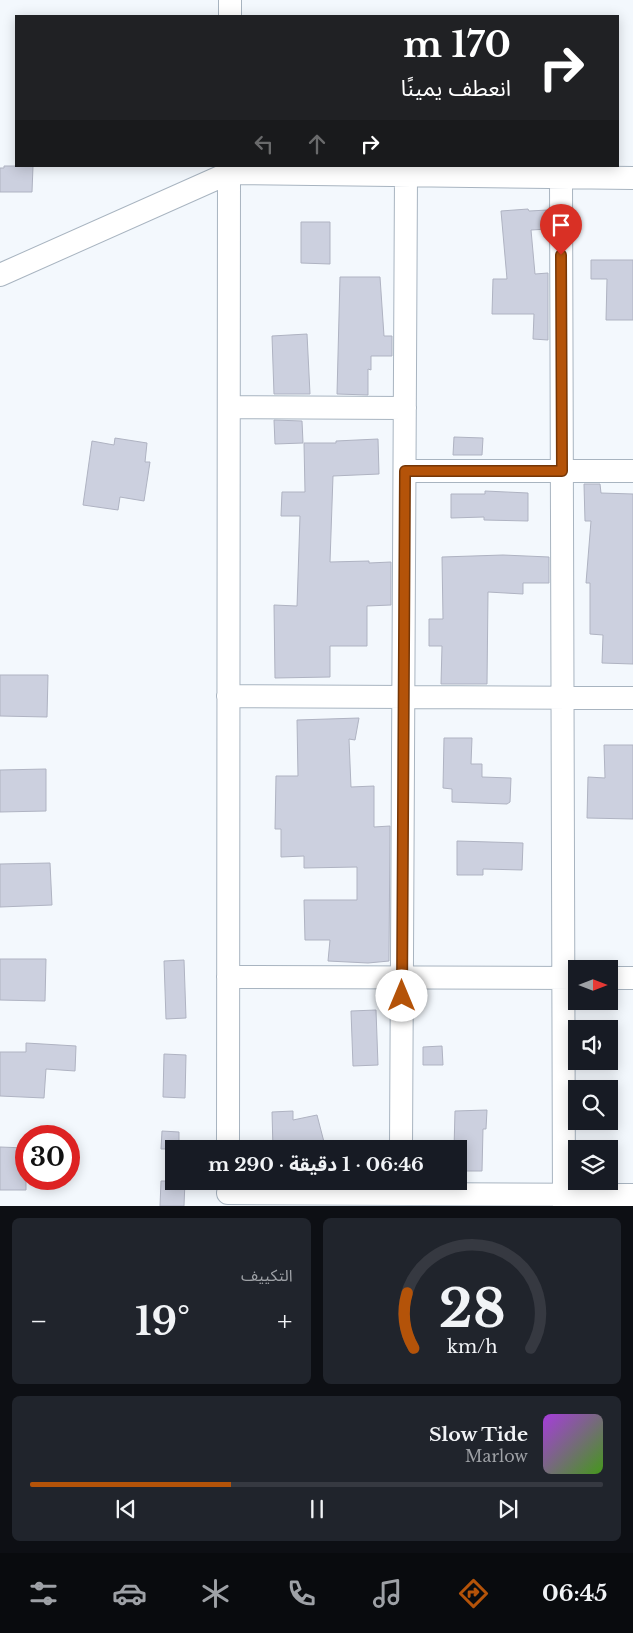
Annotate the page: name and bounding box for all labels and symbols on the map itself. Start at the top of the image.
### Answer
pin [540,204,582,255]
north arrow [568,960,618,1010]
position arrow [375,969,427,1021]
speed limit sign: 30 [15,1125,80,1190]

